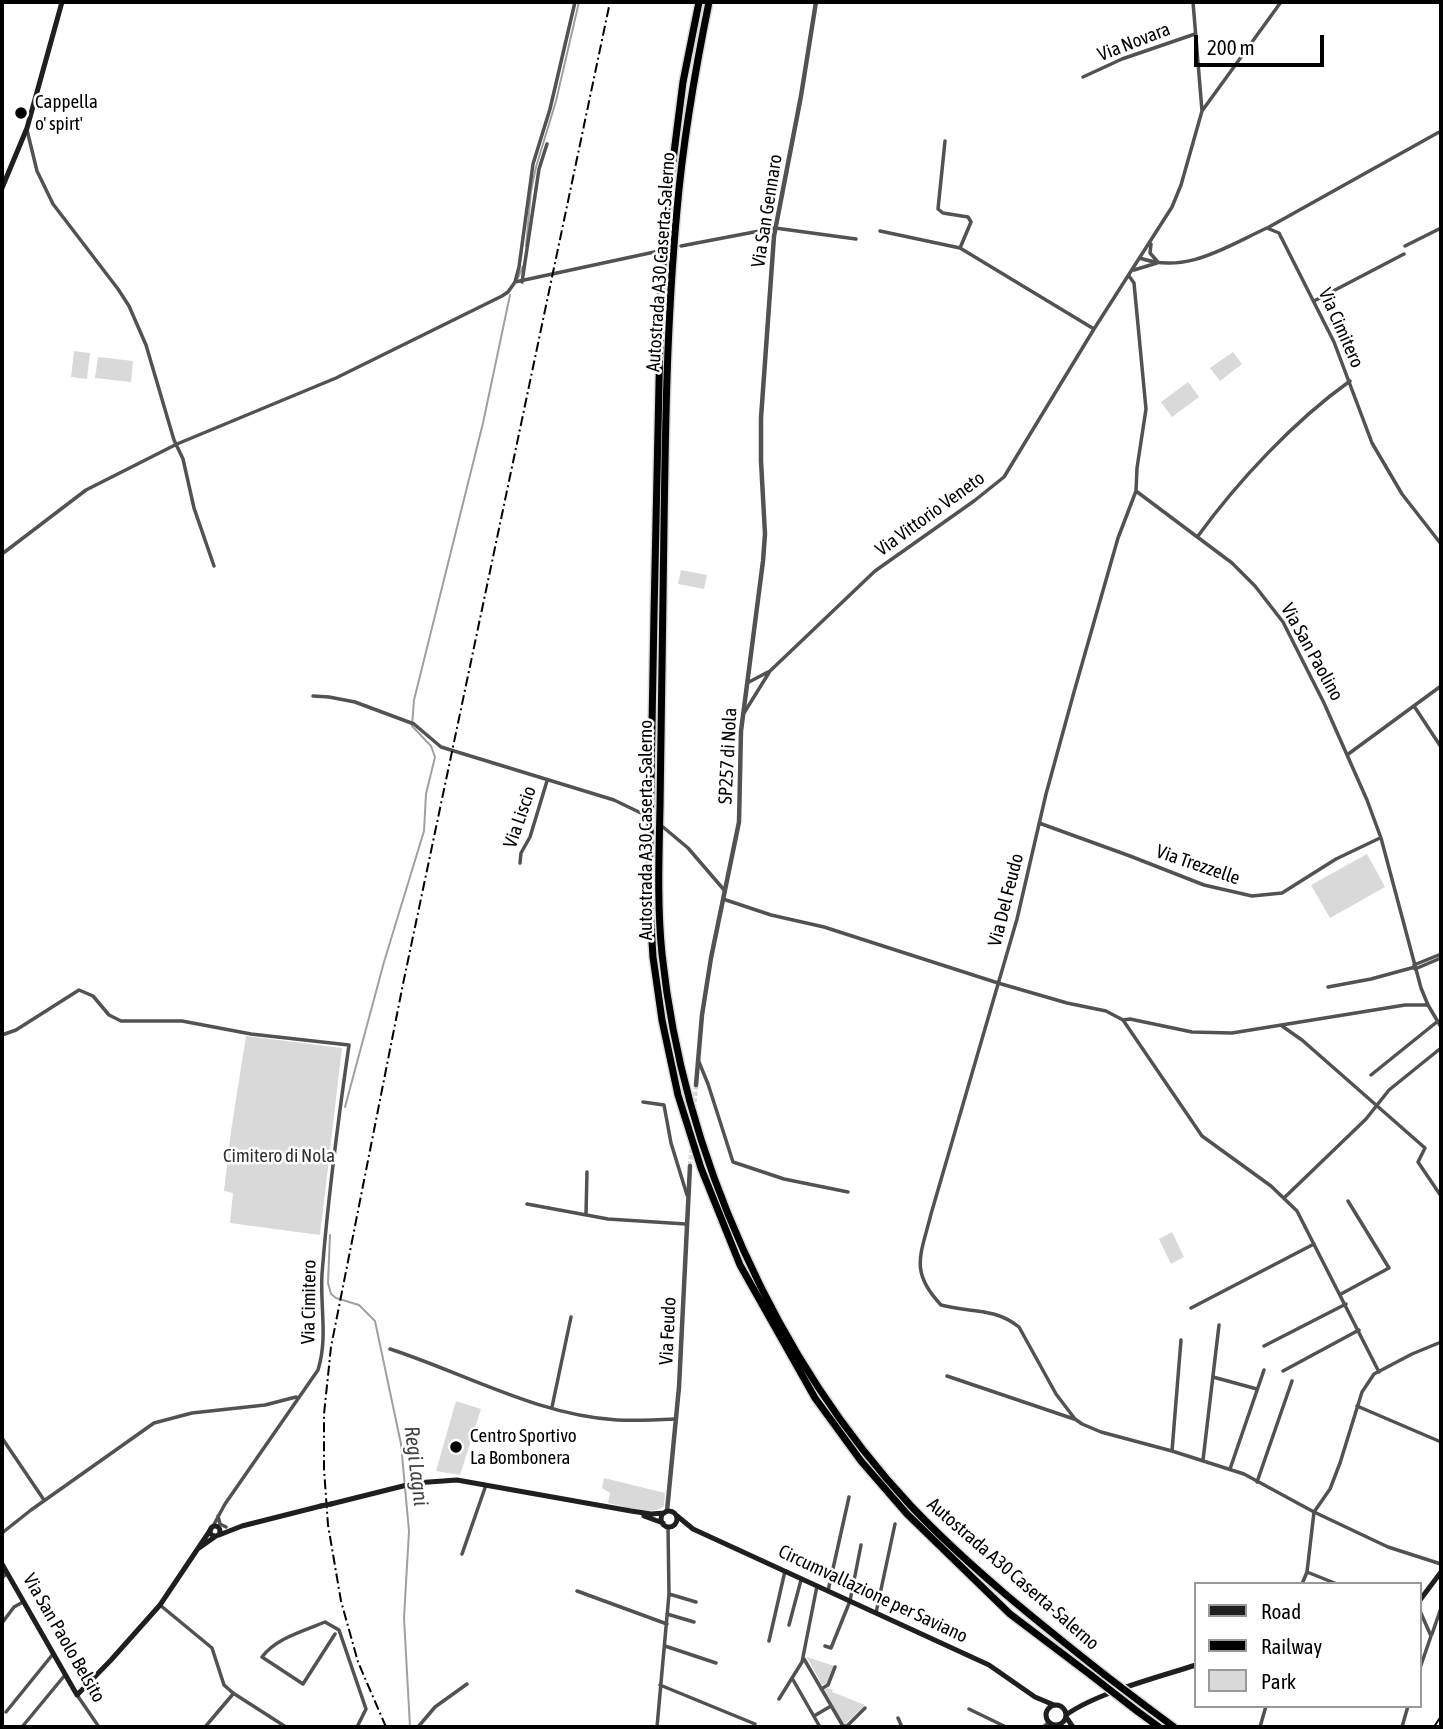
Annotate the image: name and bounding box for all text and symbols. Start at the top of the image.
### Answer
street label: Via Novara [1095,18,1173,66]
scale bar [1198,21,1328,65]
text: 200 m [1207,35,1255,59]
place label: Cappella o' spirt' [35,91,98,135]
marker: Cappella o' spirt' [13,105,29,121]
street label: Autostrada A30 Caserta-Salerno [642,151,680,373]
street label: Via San Gennaro [747,153,787,269]
street label: Via Cimitero [1313,285,1369,371]
street label: Via Vittorio Veneto [871,467,989,561]
street label: Via San Paolino [1276,599,1348,705]
street label: SP257 di Nola [714,707,742,805]
street label: Autostrada A30 Caserta-Salerno [635,720,657,940]
street label: Via Liscio [499,783,541,851]
street label: Via Trezzelle [1153,840,1243,890]
street label: Via Del Feudo [983,851,1029,949]
park label: Cimitero di Nola [223,1145,335,1167]
street label: Via Cimitero [297,1260,321,1344]
street label: Via Feudo [655,1296,681,1366]
water label: Regi Lagni [399,1425,433,1507]
place label: Centro Sportivo La Bombonera [470,1425,577,1469]
marker: Centro Sportivo La Bombonera [448,1439,464,1455]
street label: Autostrada A30 Caserta-Salerno [922,1493,1104,1655]
street label: Circumvallazione per Saviano [775,1540,971,1648]
street label: Via San Paolo Belsito [18,1570,110,1706]
legend [1194,1582,1422,1708]
text: Road [1261,1599,1301,1623]
text: Railway [1261,1634,1322,1658]
text: Park [1261,1669,1296,1693]

